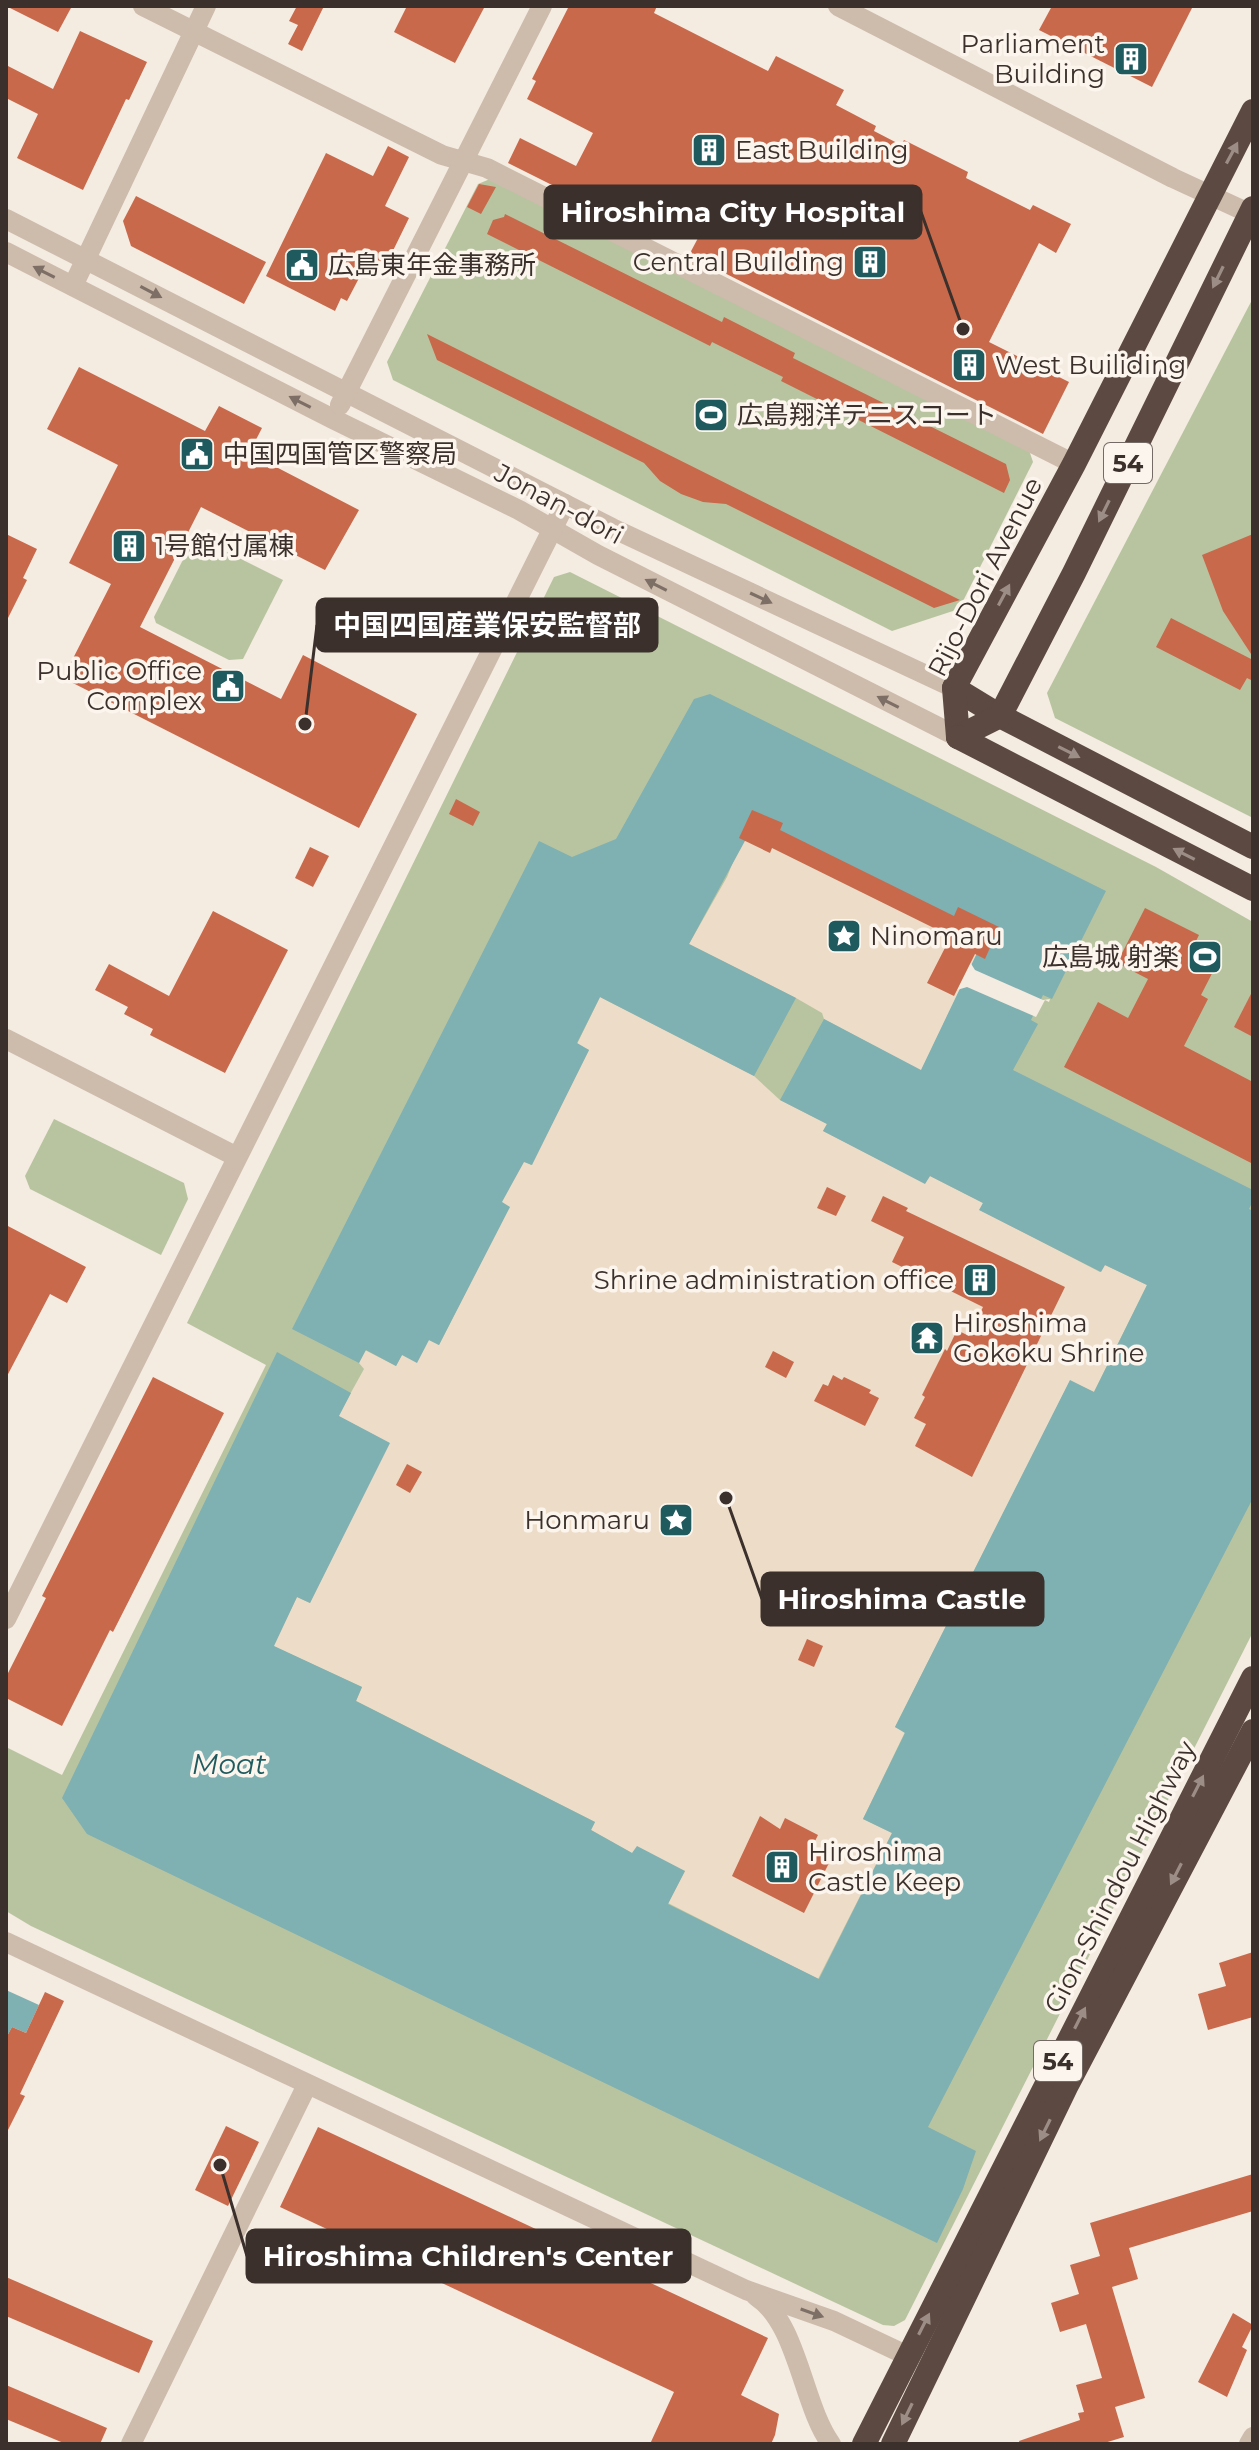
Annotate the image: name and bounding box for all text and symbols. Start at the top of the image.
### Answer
place label: Parliament Building [960,28,1105,90]
building icon: Parliament Building [1112,40,1150,78]
building icon: East Building [690,131,728,169]
place label: East Building [735,134,909,166]
one-way arrow [1225,141,1238,164]
callout: Hiroshima City Hospital [545,186,921,238]
text: Hiroshima City Hospital [561,195,905,229]
building icon: Central Building [851,243,889,281]
public building icon: 広島東年金事務所 [283,246,321,284]
place label: Central Building [633,246,844,278]
place label: 広島東年金事務所 [328,249,536,281]
one-way arrow [32,265,55,278]
one-way arrow [1211,266,1225,289]
one-way arrow [139,285,162,298]
building icon: West Builiding [950,346,988,384]
place label: West Builiding [995,349,1186,381]
one-way arrow [289,396,312,409]
sports icon: 広島翔洋テニスコート [692,396,730,434]
place label: 広島翔洋テニスコート [737,399,997,431]
public building icon: 中国四国管区警察局 [178,435,216,473]
place label: 中国四国管区警察局 [223,438,457,470]
road number: 54 [1104,443,1152,483]
street label: Jonan-dori [488,456,629,551]
street label: Rijo-Dori Avenue [921,472,1049,682]
one-way arrow [1097,499,1111,523]
building icon: 1号館付属棟 [110,527,148,565]
place label: 1号館付属棟 [155,530,294,562]
one-way arrow [645,578,668,591]
one-way arrow [997,583,1011,606]
one-way arrow [750,591,773,605]
callout: 中国四国産業保安監督部 [317,599,657,651]
text: 中国四国産業保安監督部 [333,608,641,642]
place label: Public Office Complex [36,655,202,717]
public building icon: Public Office Complex [209,667,247,705]
one-way arrow [877,695,900,709]
one-way arrow [1057,745,1080,758]
one-way arrow [1172,847,1195,860]
place icon: Ninomaru [825,917,863,955]
place label: Ninomaru [870,920,1003,952]
sports icon: 広島城 射楽 [1186,938,1224,976]
place label: 広島城 射楽 [1042,941,1179,973]
building icon: Shrine administration office [961,1261,999,1299]
place label: Shrine administration office [594,1264,954,1296]
place label: Hiroshima Gokoku Shrine [953,1307,1144,1369]
temple icon: Hiroshima Gokoku Shrine [908,1319,946,1357]
place icon: Honmaru [657,1501,695,1539]
place label: Honmaru [524,1504,650,1536]
callout: Hiroshima Castle [762,1573,1043,1625]
text: Hiroshima Castle [777,1582,1027,1616]
street label: Gion-Shindou Highway [1037,1735,1203,2019]
water label: Moat [192,1747,267,1781]
one-way arrow [1191,1775,1205,1798]
place label: Hiroshima Castle Keep [808,1836,961,1898]
building icon: Hiroshima Castle Keep [763,1848,801,1886]
one-way arrow [1170,1862,1183,1885]
one-way arrow [1073,2006,1087,2029]
road number: 54 [1034,2041,1082,2081]
one-way arrow [1038,2119,1052,2142]
callout: Hiroshima Children's Center [247,2230,690,2282]
text: Hiroshima Children's Center [263,2239,673,2273]
one-way arrow [800,2307,824,2320]
one-way arrow [917,2313,930,2336]
one-way arrow [900,2403,914,2426]

